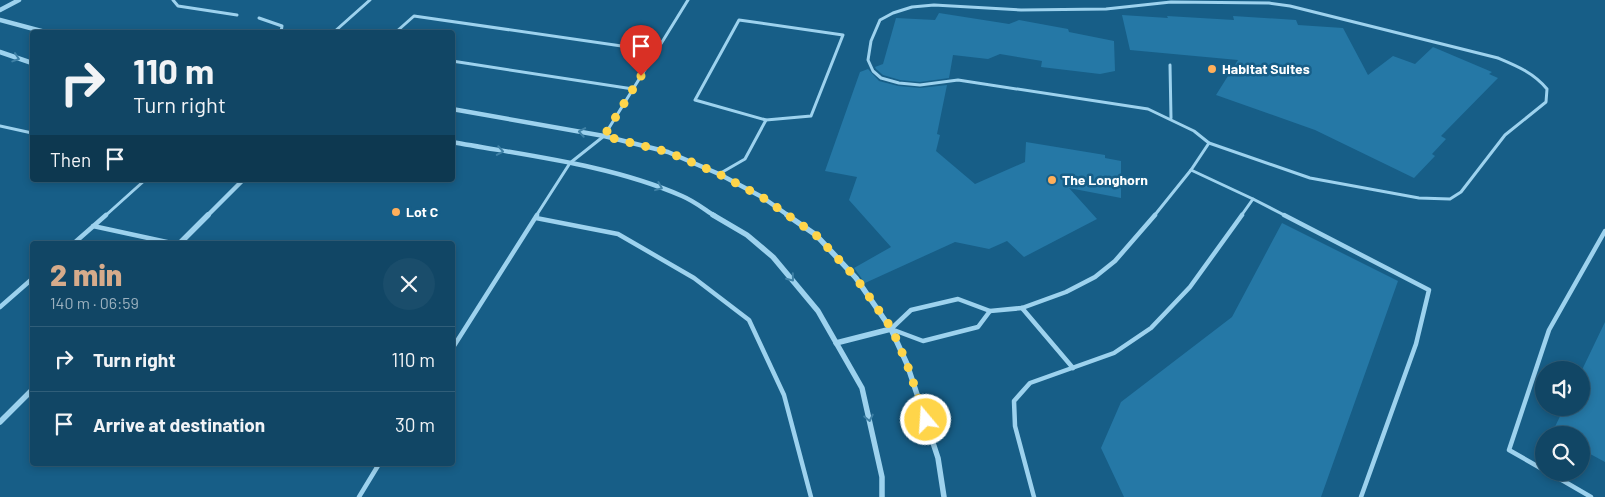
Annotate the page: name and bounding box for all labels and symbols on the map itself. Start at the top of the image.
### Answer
pin [620,25,662,76]
one-way arrow [12,52,20,62]
place label: Habitat Suites [1222,60,1310,77]
marker: Habitat Suites [1206,63,1218,75]
one-way arrow [578,128,586,138]
one-way arrow [496,145,505,155]
place label: The Longhorn [1062,171,1148,188]
marker: The Longhorn [1046,174,1058,186]
one-way arrow [654,181,662,191]
place label: Lot C [406,203,438,220]
marker: Lot C [390,206,402,218]
one-way arrow [785,272,793,281]
position arrow [899,393,951,445]
one-way arrow [863,414,874,423]

